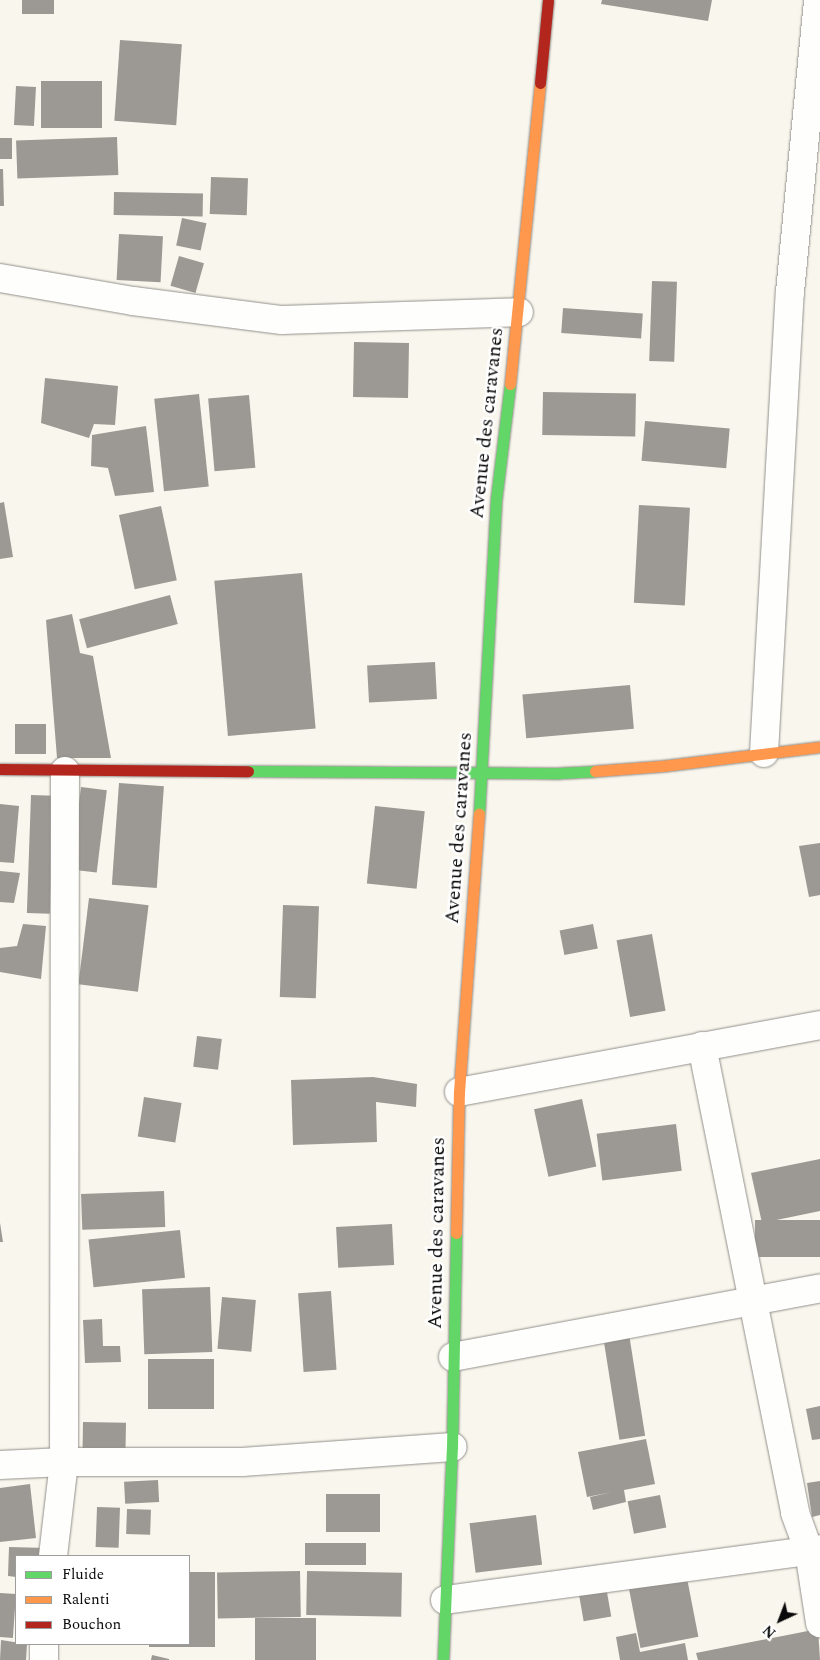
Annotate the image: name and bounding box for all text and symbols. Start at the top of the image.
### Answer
street label: Avenue des caravanes [465,326,509,520]
street label: Avenue des caravanes [440,731,478,925]
street label: Avenue des caravanes [423,1137,451,1329]
legend [15,1555,190,1645]
text: Fluide [62,1563,104,1586]
text: Ralenti [62,1588,110,1611]
north arrow [755,1595,805,1645]
text: Bouchon [62,1613,121,1636]
text: N [758,1620,781,1643]

